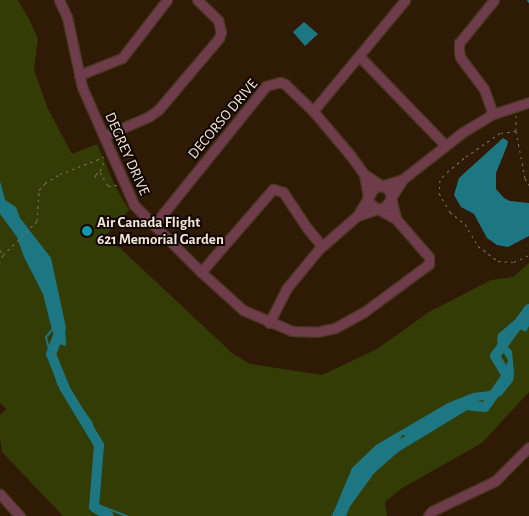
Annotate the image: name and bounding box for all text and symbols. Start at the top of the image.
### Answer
street label: DECORSO DRIVE [184,75,262,163]
street label: DEGREY DRIVE [101,110,153,198]
place label: Air Canada Flight 621 Memorial Garden [97,213,224,248]
marker: Air Canada Flight 621 Memorial Garden [81,225,93,237]

